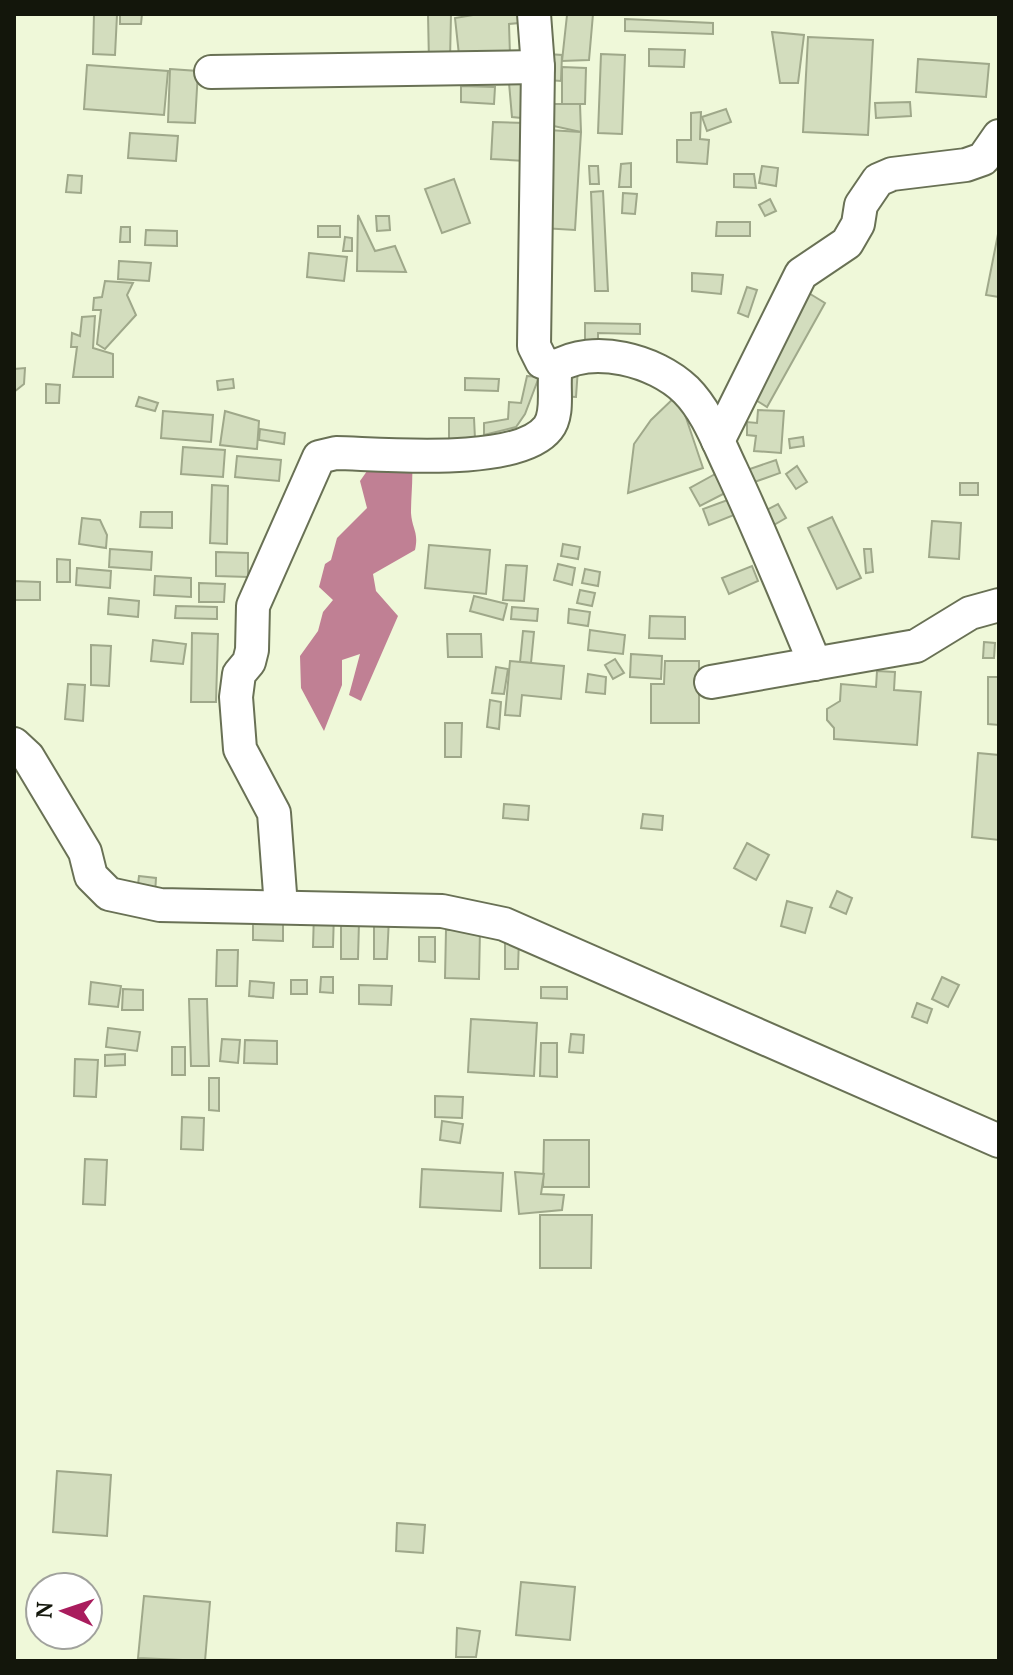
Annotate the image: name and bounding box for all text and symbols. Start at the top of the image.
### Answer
north arrow [24,1571,104,1651]
text: N [29,1601,58,1619]

